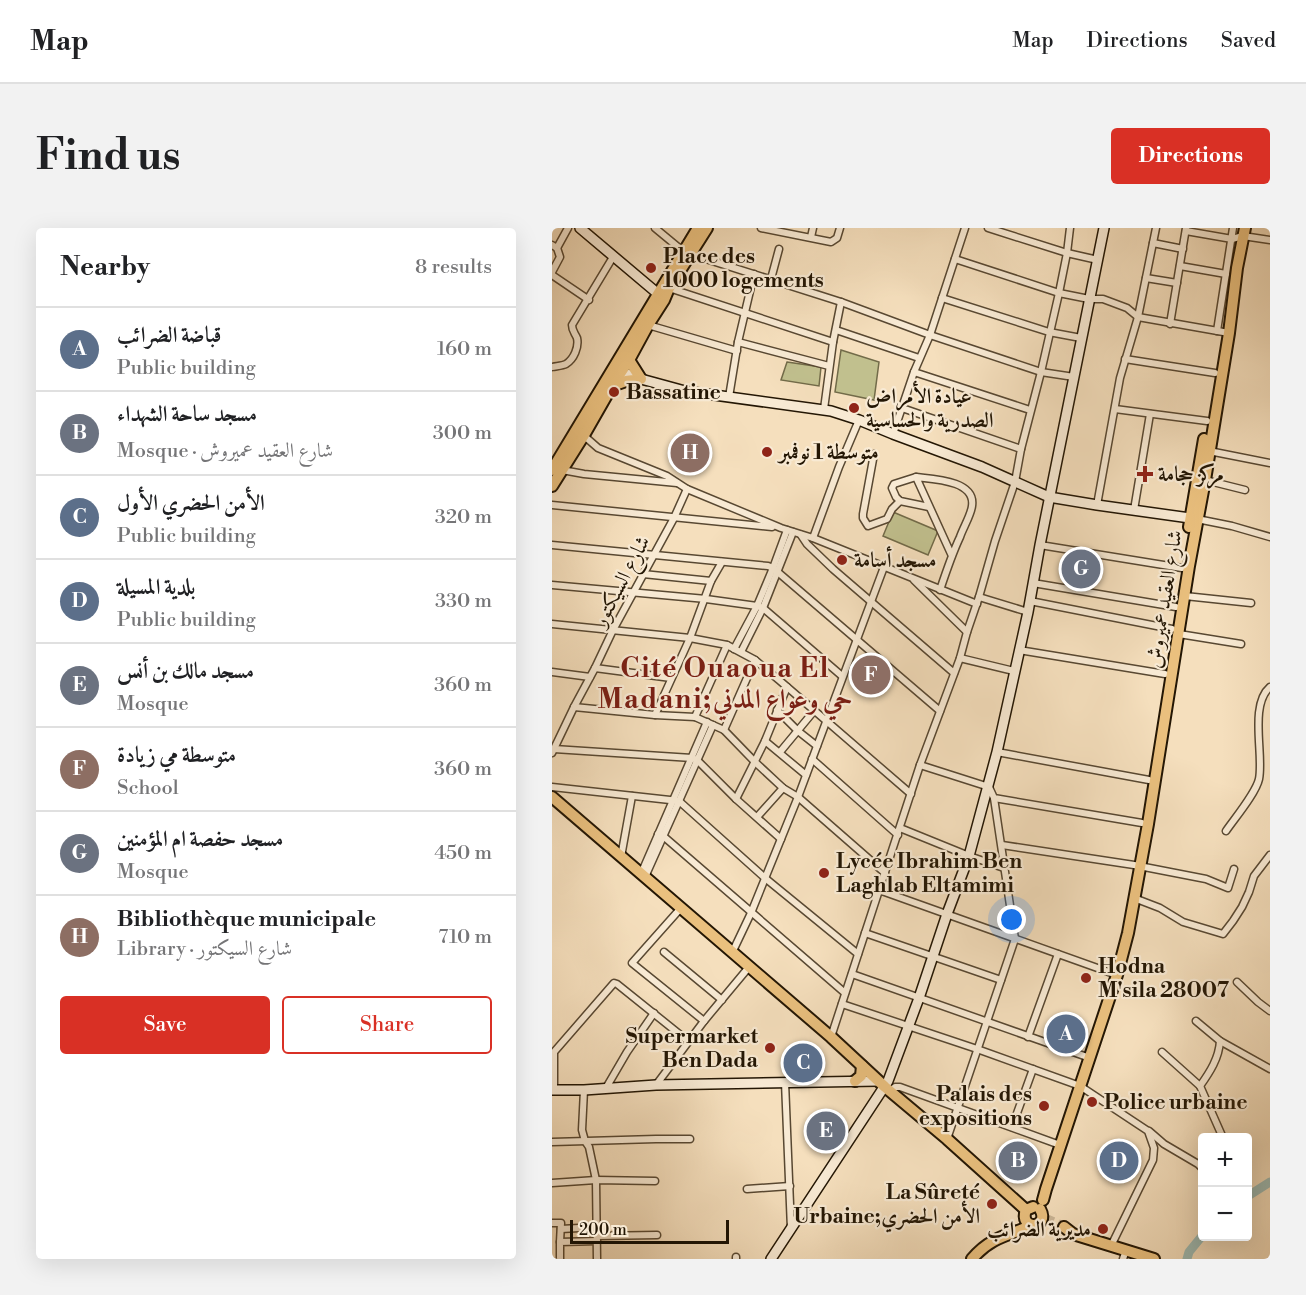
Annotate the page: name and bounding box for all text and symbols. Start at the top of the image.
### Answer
text: Map [30,24,89,59]
text: Map [1012,28,1054,54]
text: Directions [1087,28,1188,54]
text: Saved [1221,28,1276,54]
button: Directions [1111,128,1270,184]
text: Find us [36,130,180,183]
place label: Place des 1000 logements [663,244,824,294]
text: Nearby [60,251,150,283]
text: 8 results [415,255,492,280]
marker: Place des 1000 logements [644,261,658,275]
text: قباضة الضرائب [117,322,222,349]
text: A [72,337,87,362]
text: 160 m [437,337,492,362]
text: Public building [117,356,256,381]
place label: Bassatine [626,380,721,406]
place label: عيادة الأمراض الصدرية والحساسية [866,380,994,434]
marker: Bassatine [607,385,621,399]
text: مسجد ساحة الشهداء [117,401,257,428]
marker: عيادة الأمراض الصدرية والحساسية [847,401,861,415]
text: B [72,421,87,446]
text: 300 m [433,421,492,446]
pin: H [670,430,710,476]
text: Mosque · شارع العقيد عميروش [117,439,333,464]
place label: متوسطة 1 نوفمبر [777,440,879,466]
marker: متوسطة 1 نوفمبر [760,445,774,459]
place label: مركز حجامة [1158,462,1224,489]
marker: مركز حجامة [1136,465,1154,483]
text: الأمن الحضري الأول [117,490,265,517]
text: C [72,505,87,530]
text: 320 m [435,505,492,530]
text: Public building [117,524,256,549]
street label: شارع العقيد عميروش [1141,528,1193,671]
street label: شارع السيكتور [586,532,660,635]
place label: مسجد أسامة [854,546,936,574]
pin: G [1062,546,1100,592]
marker: مسجد أسامة [835,553,849,567]
text: بلدية المسيلة [117,574,196,601]
text: D [72,589,87,614]
text: 330 m [435,589,492,614]
text: Public building [117,608,256,633]
district label: Cité Ouaoua El Madani;حي وعواع المدني [598,652,852,721]
pin: F [852,652,890,698]
text: مسجد مالك بن أنس [117,658,254,685]
text: E [73,673,86,698]
text: 360 m [434,673,492,698]
text: Mosque [117,692,189,717]
text: متوسطة مي زيادة [117,742,236,769]
text: F [72,757,87,782]
text: 360 m [434,757,492,782]
text: School [117,776,179,801]
text: مسجد حفصة ام المؤمنين [117,826,283,853]
text: G [72,841,87,866]
text: 450 m [434,841,492,866]
place label: Lycée Ibrahim Ben Laghlab Eltamimi [836,849,1022,899]
text: Mosque [117,860,189,885]
marker: Lycée Ibrahim Ben Laghlab Eltamimi [817,866,831,880]
your location [997,905,1026,934]
text: Bibliothèque municipale [117,906,376,933]
text: H [71,925,88,950]
text: 710 m [438,925,492,950]
text: Library · شارع السيكتور [117,937,292,962]
place label: Hodna M'sila 28007 [1098,954,1230,1004]
marker: Hodna M'sila 28007 [1079,971,1093,985]
button: Save [60,996,270,1054]
button: Share [282,996,492,1054]
pin: A [1046,1012,1086,1056]
place label: Supermarket Ben Dada [626,1024,759,1074]
pin: C [784,1040,822,1086]
marker: Supermarket Ben Dada [763,1041,777,1055]
place label: Palais des expositions [919,1082,1032,1132]
place label: Police urbaine [1104,1090,1248,1116]
marker: Police urbaine [1085,1095,1099,1109]
marker: Palais des expositions [1037,1099,1051,1113]
pin: E [806,1108,846,1154]
map controls [1198,1133,1252,1241]
button: + [1198,1133,1252,1187]
pin: B [998,1138,1038,1184]
pin: D [1100,1138,1138,1184]
place label: La Sûreté Urbaine;الأمن الحضري [793,1180,980,1233]
button: − [1198,1187,1252,1241]
marker: La Sûreté Urbaine;الأمن الحضري [985,1197,999,1211]
scale bar [570,1217,729,1244]
place label: مديرية الضرائب [987,1217,1091,1243]
text: 200 m [579,1220,627,1240]
marker: مديرية الضرائب [1096,1222,1110,1236]

